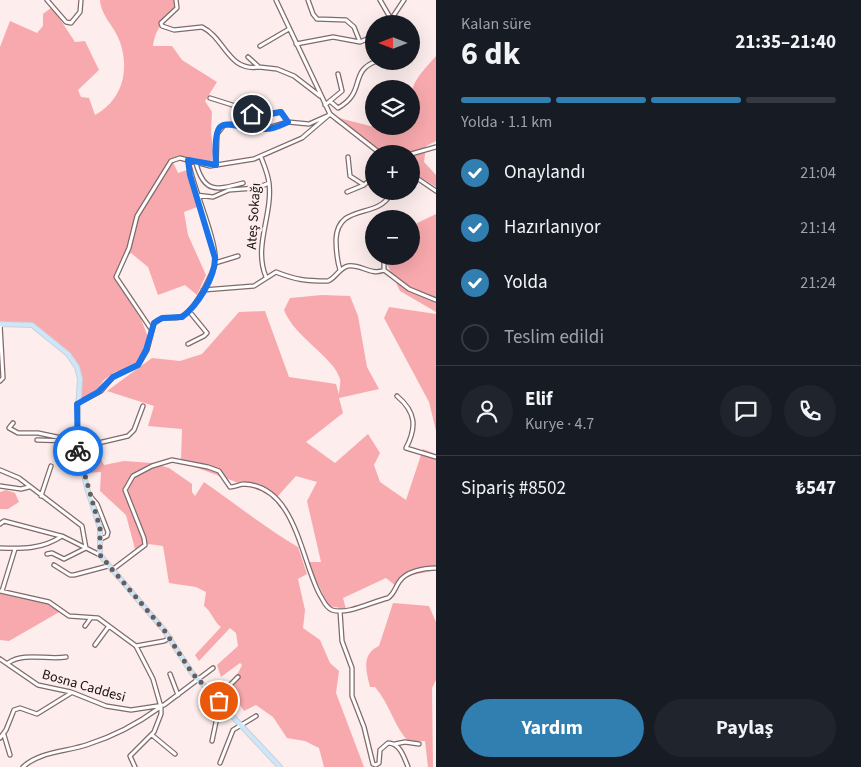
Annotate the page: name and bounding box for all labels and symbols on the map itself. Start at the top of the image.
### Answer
north arrow [365,15,420,70]
pin [231,93,273,135]
street label: Ateş Sokağı [242,182,266,250]
courier [53,426,103,476]
street label: Bosna Caddesi [40,664,128,707]
pin [198,680,240,722]

